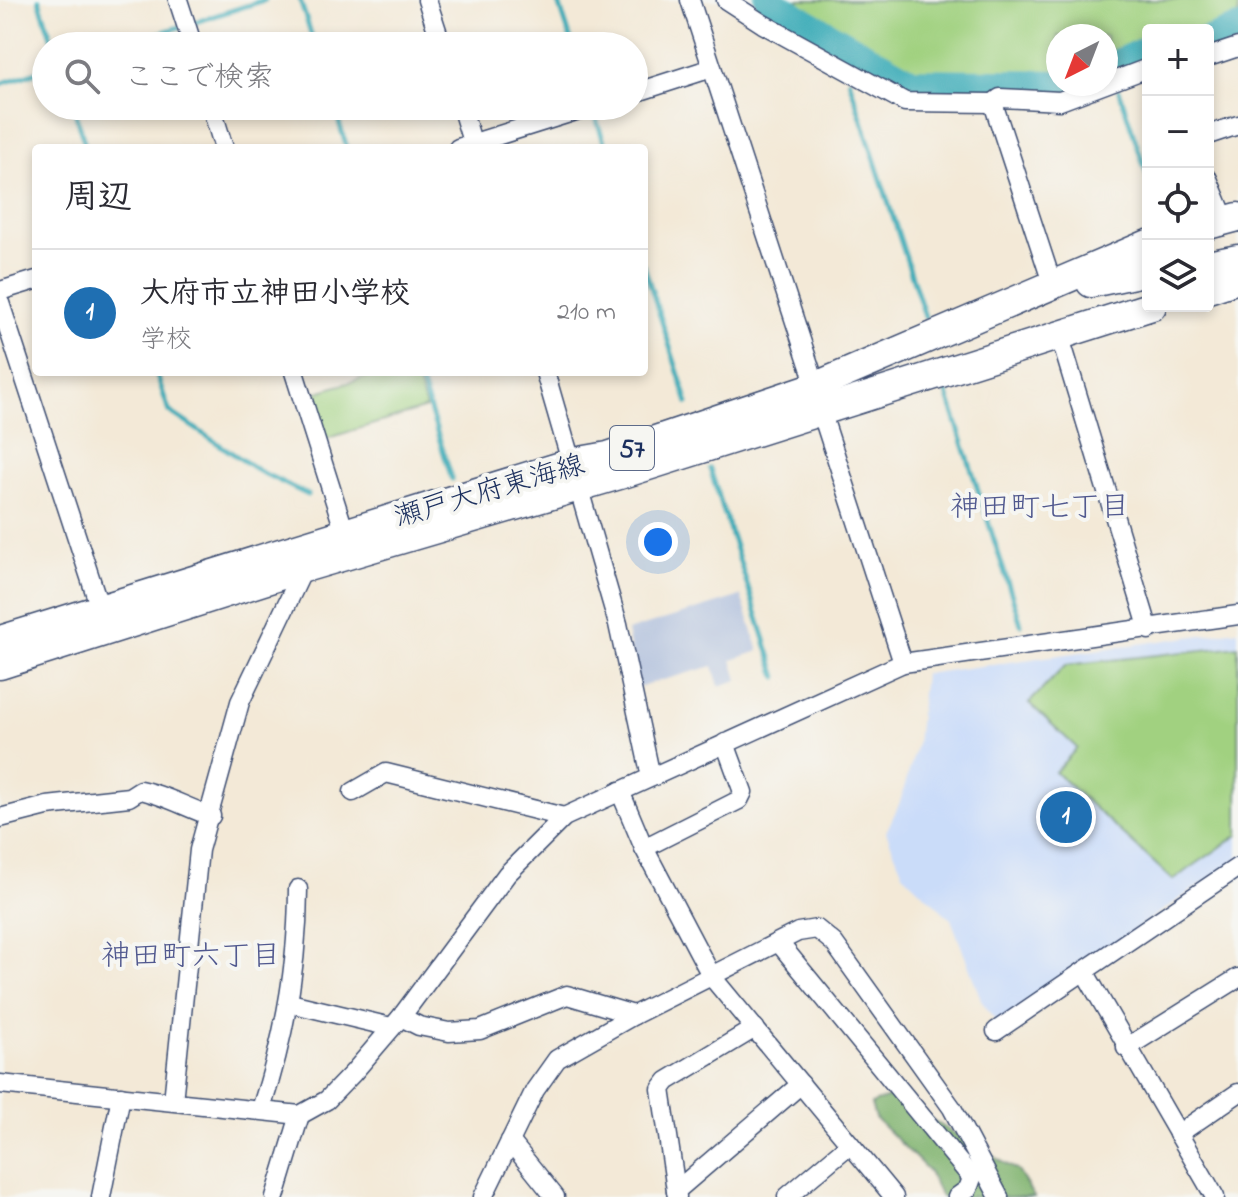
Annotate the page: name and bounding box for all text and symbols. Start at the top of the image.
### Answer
north arrow [1046,24,1118,96]
map controls [1142,24,1214,312]
button: + [1142,24,1214,96]
search box [32,32,648,120]
icon: search [60,54,104,98]
text: ここで検索 [124,57,274,101]
button: − [1142,96,1214,168]
button: locate [1142,168,1214,240]
text: 周辺 [64,174,132,224]
button: layers [1142,240,1214,312]
text: 大府市立神田小学校 [140,273,410,317]
text: 1 [86,294,94,332]
text: 210 m [557,294,616,332]
text: 学校 [140,322,192,360]
road number: 57 [610,426,654,470]
street label: 瀬戸大府東海線 [390,446,590,539]
district label: 神田町七丁目 [950,487,1130,531]
your location [638,522,678,562]
pin: 1 [1040,787,1092,847]
district label: 神田町六丁目 [101,936,281,980]

